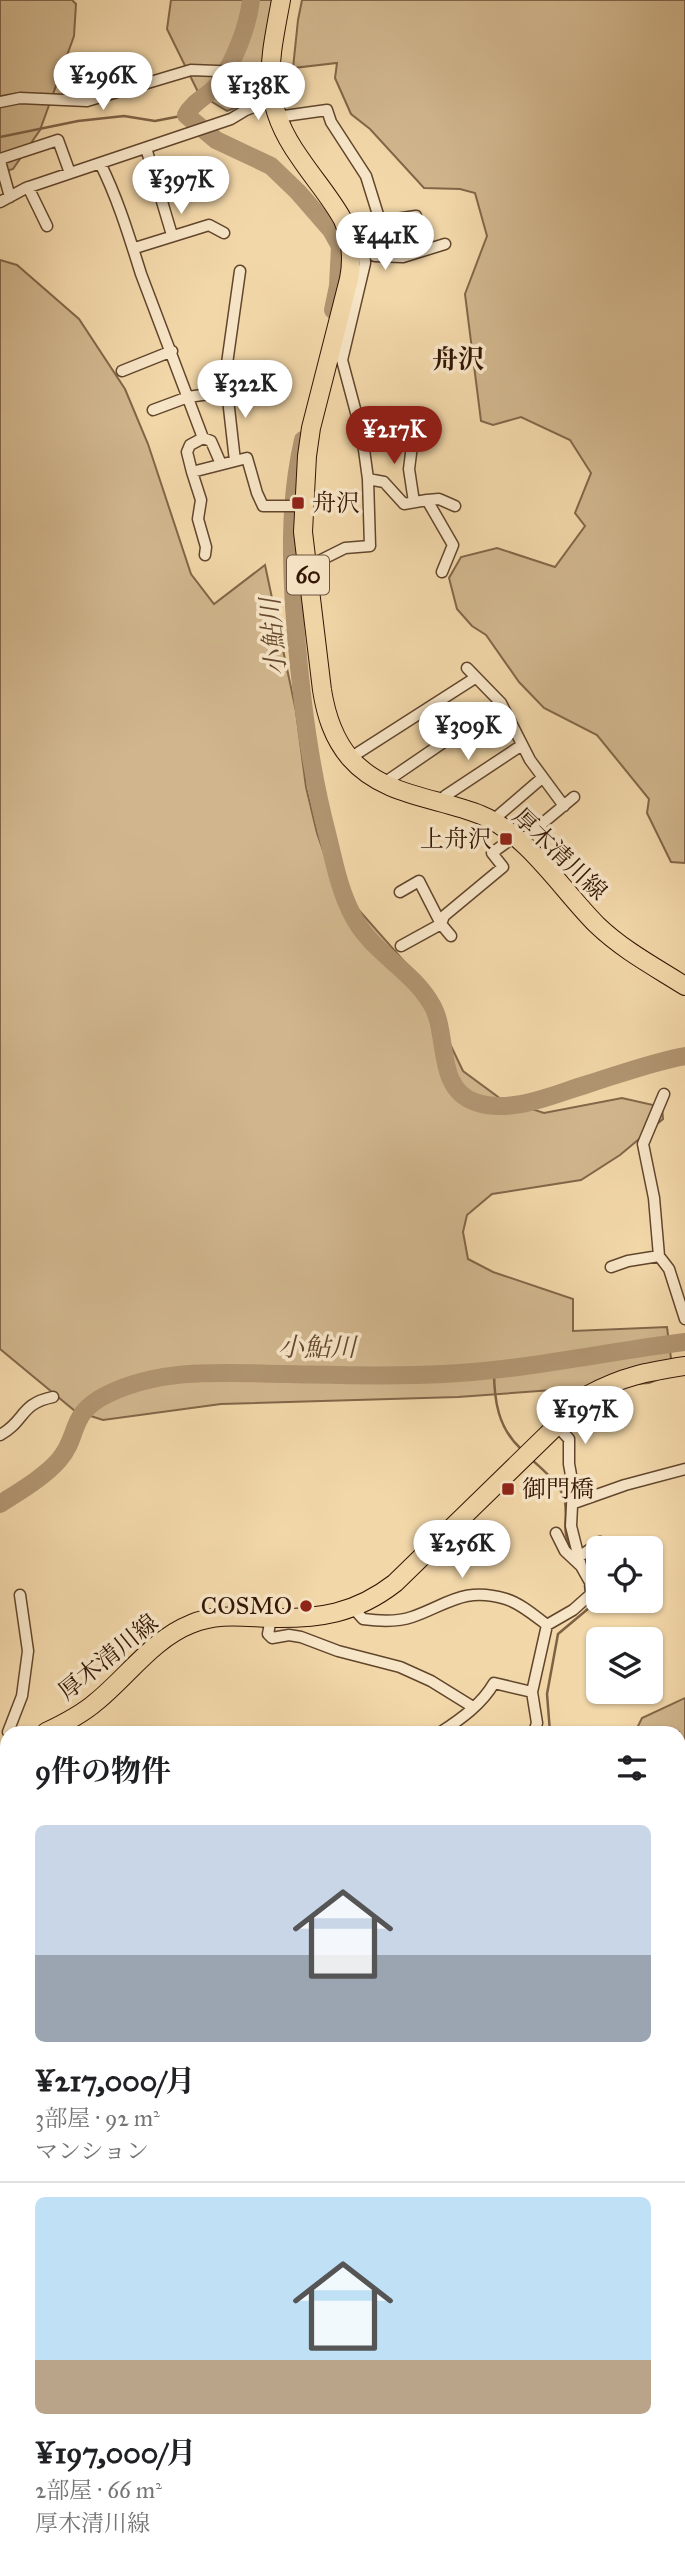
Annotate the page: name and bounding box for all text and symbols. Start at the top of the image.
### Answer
pin: ¥296K [54,52,152,112]
text: ¥296K [70,61,136,89]
pin: ¥138K [209,62,307,122]
text: ¥138K [227,71,289,99]
pin: ¥397K [132,156,230,216]
text: ¥397K [148,165,214,193]
pin: ¥441K [336,212,434,272]
text: ¥441K [352,221,418,249]
district label: 舟沢 [432,343,484,375]
pin: ¥322K [196,360,294,420]
text: ¥322K [213,369,277,397]
pin: ¥217K [345,406,443,466]
text: ¥217K [362,415,426,443]
place label: 舟沢 [312,488,360,518]
marker: 舟沢 [290,495,306,511]
road number: 60 [287,555,329,594]
water label: 小鮎川 [253,594,292,677]
pin: ¥309K [419,702,517,762]
text: ¥309K [435,711,501,739]
street label: 厚木清川線 [506,802,614,906]
place label: 上舟沢 [420,824,492,854]
marker: 上舟沢 [498,831,514,847]
water label: 小鮎川 [278,1331,359,1363]
pin: ¥197K [536,1386,634,1446]
text: ¥197K [553,1395,617,1423]
place label: 御門橋 [522,1474,594,1504]
marker: 御門橋 [500,1481,516,1497]
pin: ¥256K [413,1520,511,1580]
text: ¥256K [429,1529,495,1557]
map controls [586,1536,663,1704]
button: locate [586,1536,663,1613]
place label: COSMO [201,1591,292,1621]
marker: COSMO [298,1598,314,1614]
street label: 厚木清川線 [52,1608,164,1706]
button: layers [586,1627,663,1704]
icon: filters [613,1749,651,1787]
text: 9件の物件 [35,1753,171,1789]
icon: home [280,1871,406,1997]
text: ¥217,000/月 [35,2063,195,2099]
text: 3部屋 · 92 m² [35,2104,160,2132]
text: マンション [35,2137,149,2165]
icon: home [280,2243,406,2369]
text: ¥197,000/月 [35,2435,196,2471]
text: 2部屋 · 66 m² [35,2476,162,2504]
text: 厚木清川線 [35,2509,150,2537]

